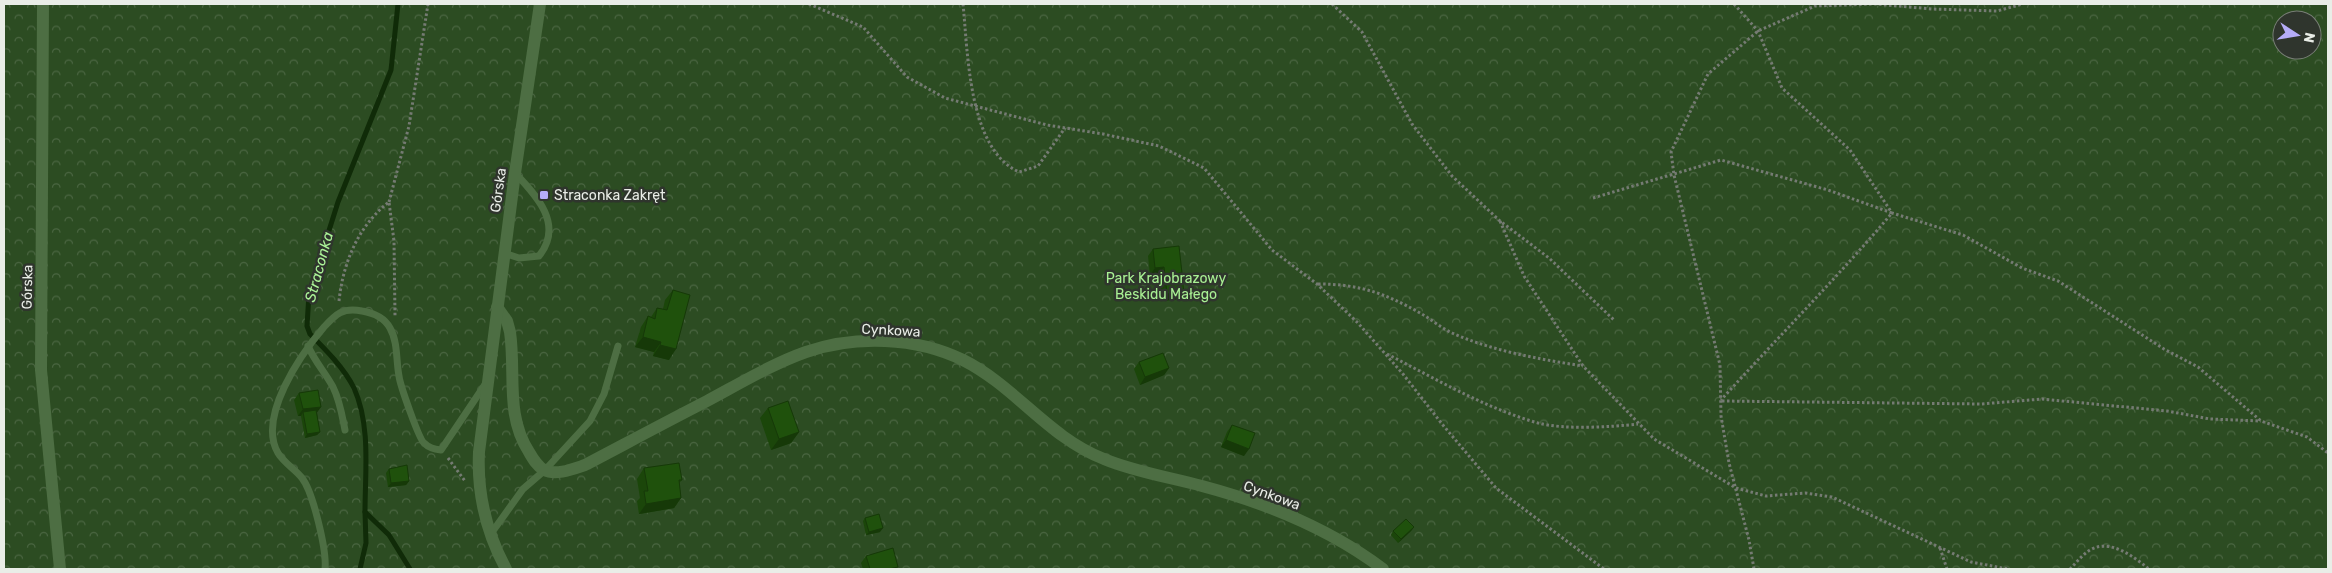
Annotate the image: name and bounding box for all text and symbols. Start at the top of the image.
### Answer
north arrow [2272,10,2322,60]
text: N [2300,31,2319,44]
street label: Górska [487,167,510,213]
place label: Straconka Zakręt [554,187,666,204]
marker: Straconka Zakręt [538,189,550,201]
water label: Straconka [301,230,337,304]
street label: Górska [19,264,36,310]
park label: Park Krajobrazowy Beskidu Małego [1106,270,1227,303]
street label: Cynkowa [861,320,921,341]
street label: Cynkowa [1241,477,1302,514]

